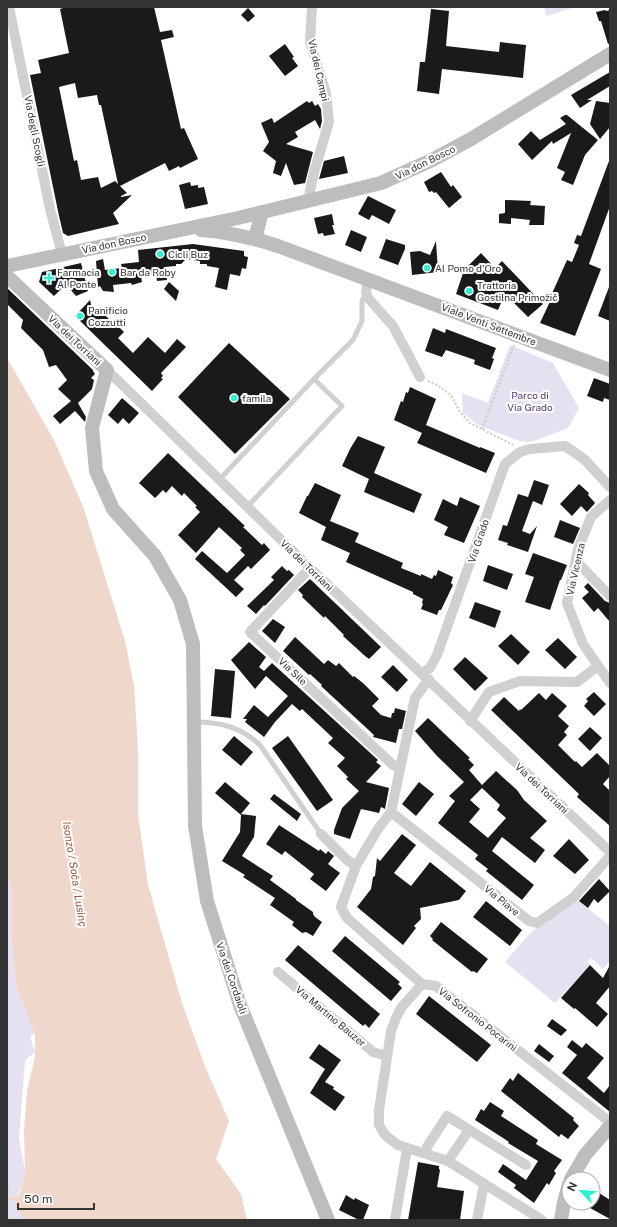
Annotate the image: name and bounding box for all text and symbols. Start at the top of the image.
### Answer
street label: Via dei Campi [306,38,332,102]
street label: Via degli Scogli [22,94,48,168]
street label: Via don Bosco [393,142,457,182]
street label: Via don Bosco [81,230,148,256]
place label: Cicli Buz [168,248,208,260]
marker: Cicli Buz [155,249,165,259]
place label: Al Pomo d'Oro [435,262,501,274]
marker: Al Pomo d'Oro [422,263,432,273]
place label: Farmacia Al Ponte [57,266,100,290]
place label: Bar da Roby [120,266,177,278]
marker: Bar da Roby [107,267,117,277]
marker: Farmacia Al Ponte [44,273,54,283]
place label: Trattoria Gostilna Primožič [477,279,558,303]
marker: Trattoria Gostilna Primožič [464,286,474,296]
street label: Viale Venti Settembre [440,300,538,348]
place label: Panificio Cozzutti [88,304,128,328]
marker: Panificio Cozzutti [75,311,85,321]
street label: Via dei Torriani [46,312,104,368]
park label: Parco di Via Grado [507,389,553,413]
place label: famila [242,392,271,404]
marker: famila [229,393,239,403]
street label: Via Grado [465,517,491,564]
street label: Via dei Torriani [278,537,336,593]
street label: Via Vicenza [563,542,587,596]
street label: Via Sile [276,655,310,687]
street label: Via dei Torriani [513,760,571,816]
water label: Isonzo / Soča / Lusinç [60,820,89,928]
street label: Via Piave [482,882,522,918]
street label: Via dei Cordaioli [214,941,250,1015]
street label: Via Martino Bauzer [293,983,369,1049]
street label: Via Sofronio Pocarini [436,985,520,1053]
north arrow [561,1171,601,1211]
text: N [565,1180,579,1193]
scale bar [18,1185,94,1211]
text: 50 m [24,1192,52,1206]

